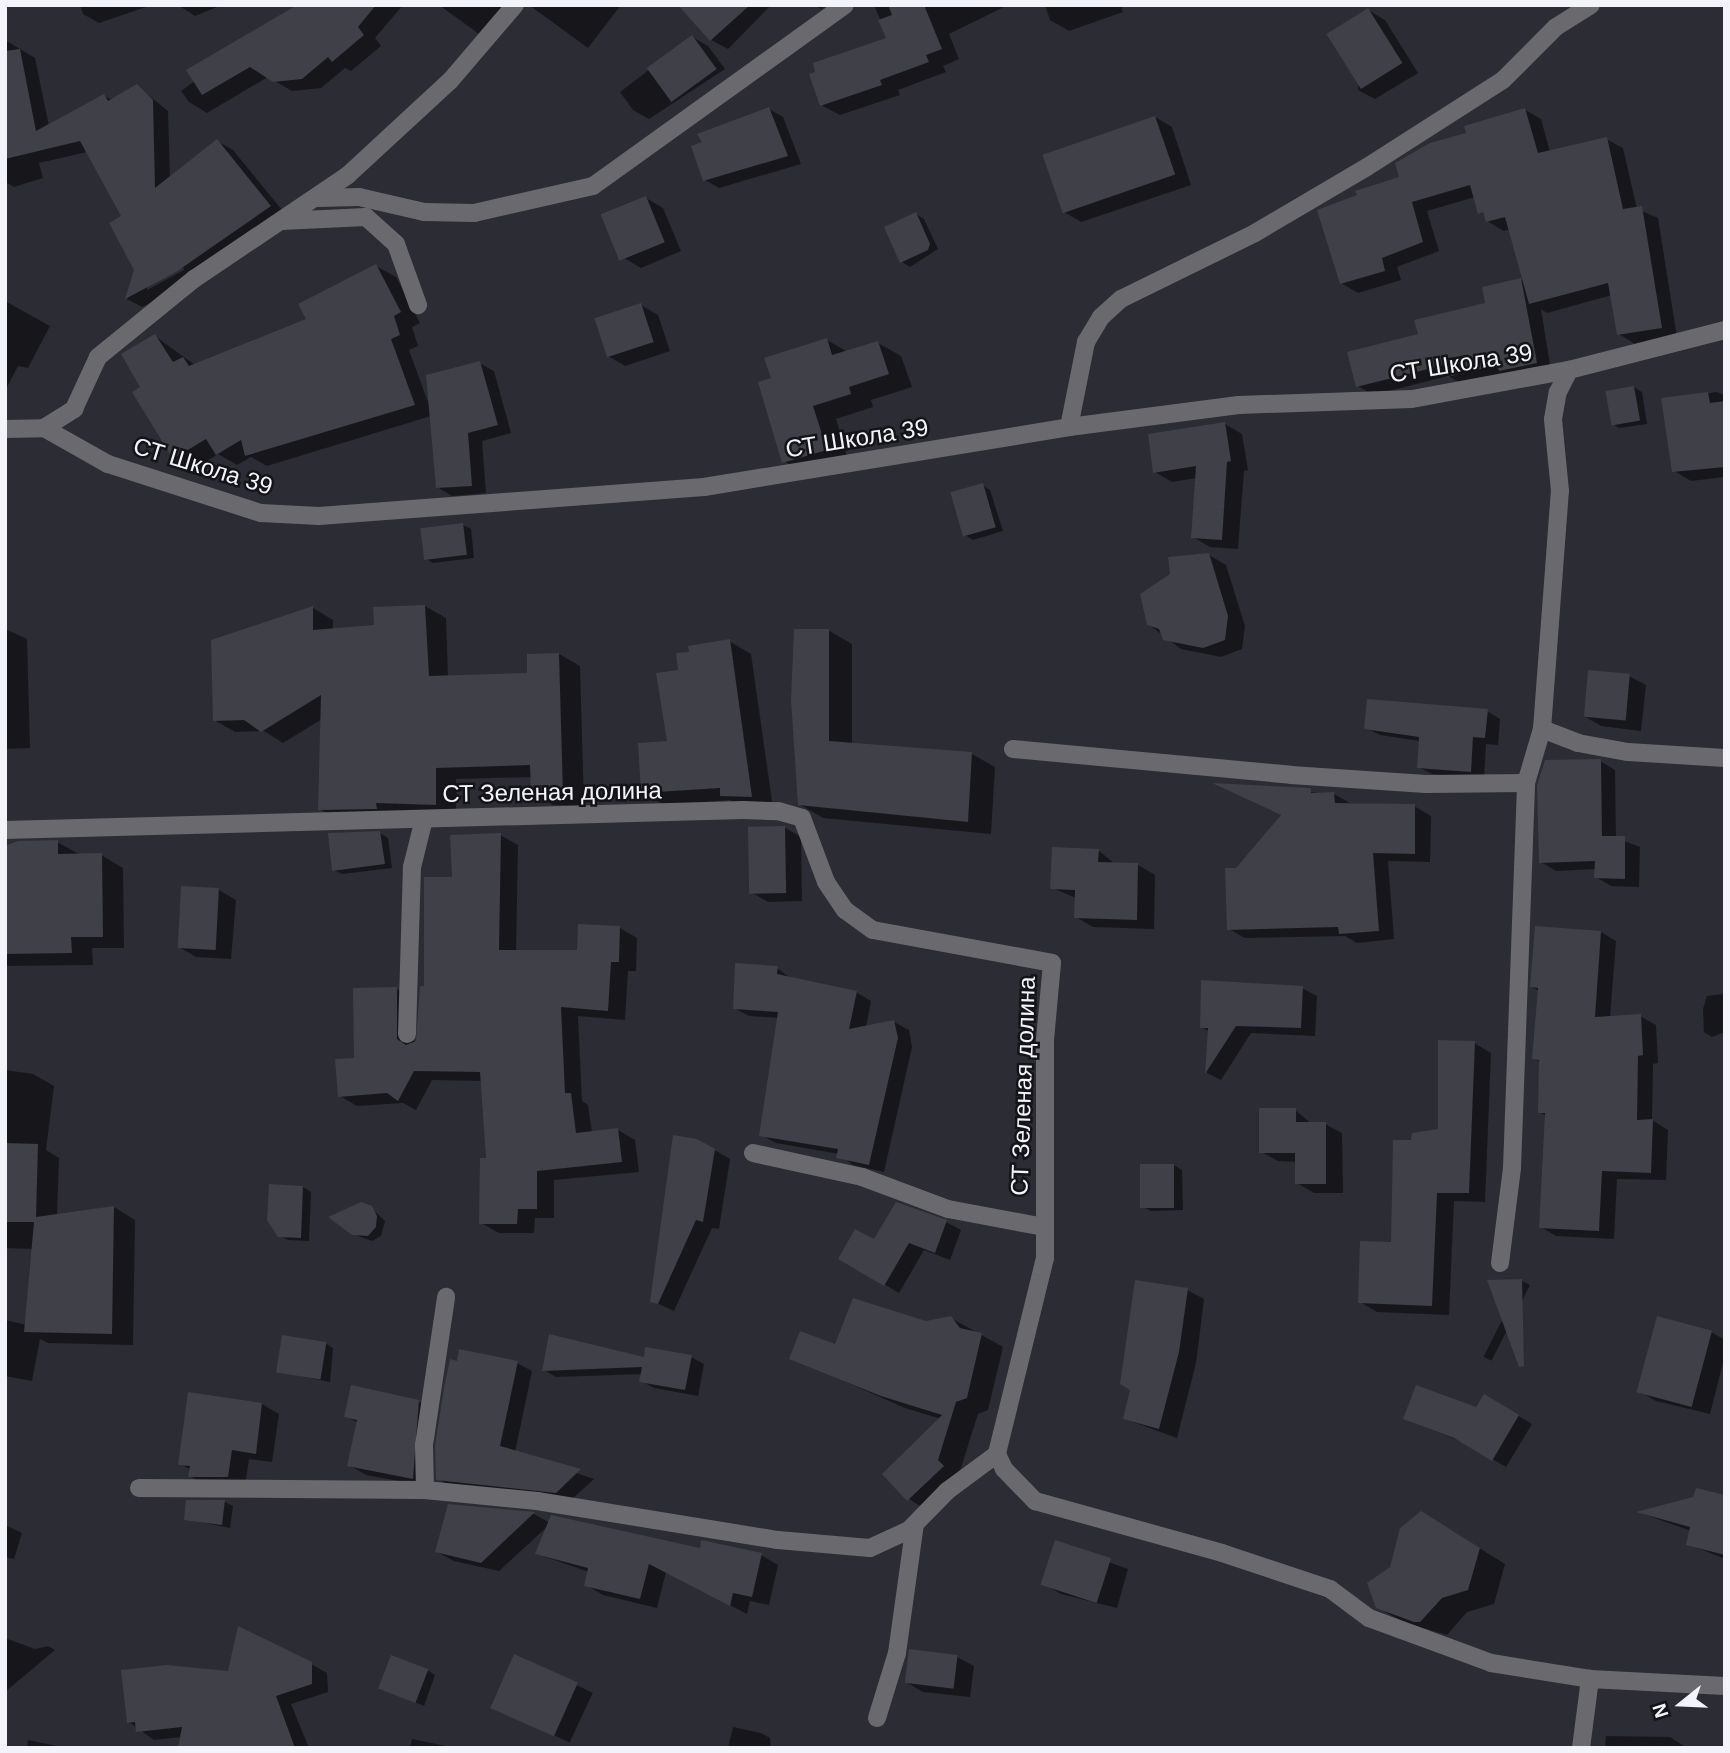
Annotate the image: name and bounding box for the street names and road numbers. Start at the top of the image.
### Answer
street label: СТ Школа 39 [1388,338,1534,388]
street label: СТ Школа 39 [784,413,930,463]
street label: СТ Школа 39 [130,431,276,501]
street label: СТ Зеленая долина [442,776,662,808]
street label: СТ Зеленая долина [1005,976,1041,1196]

